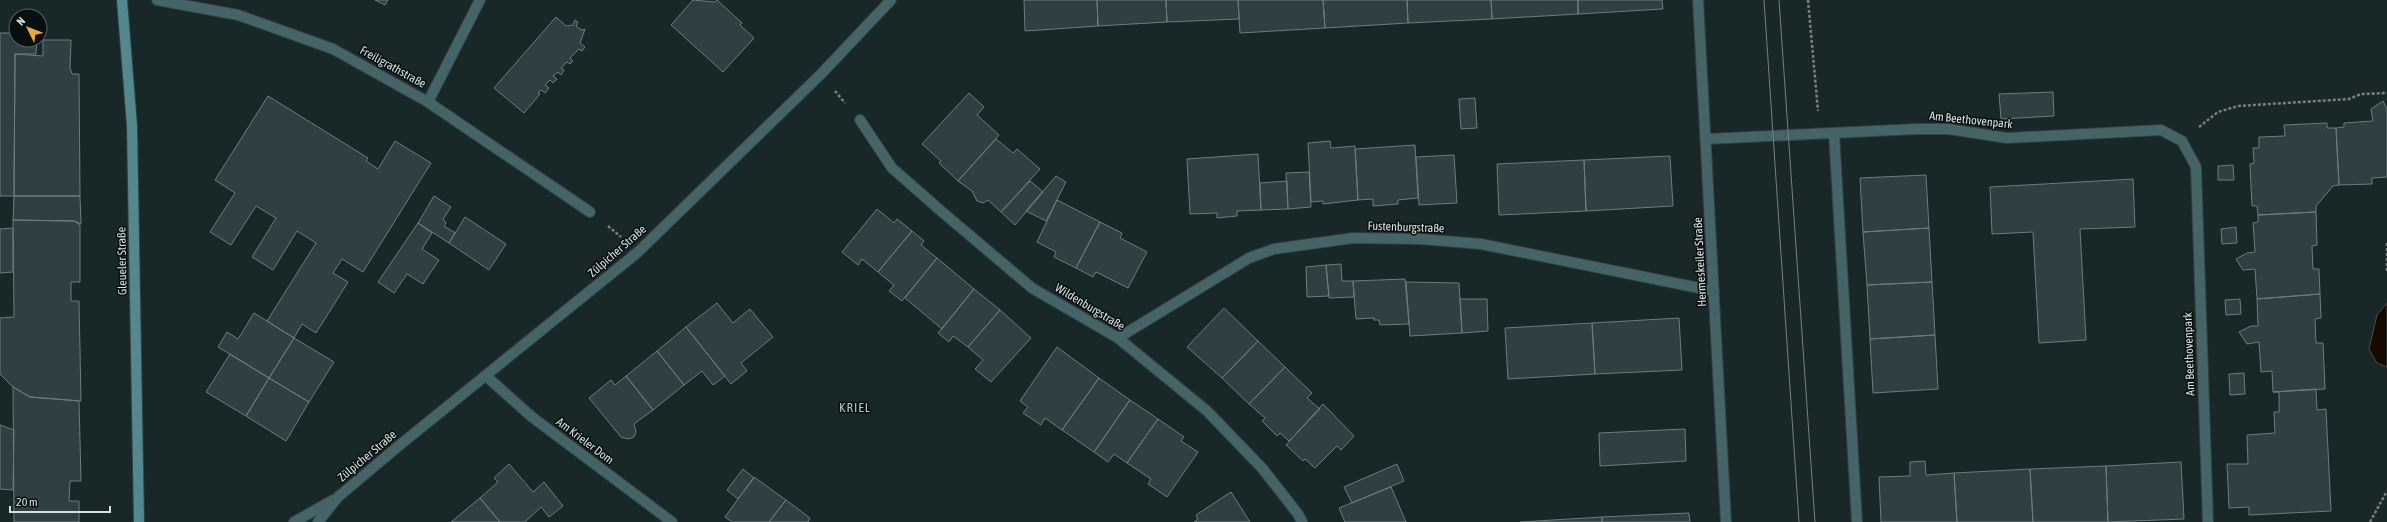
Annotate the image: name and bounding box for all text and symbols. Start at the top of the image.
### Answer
north arrow [8,8,48,48]
text: N [14,15,27,28]
street label: Freiligrathstraße [358,43,428,91]
street label: Am Beethovenpark [1929,109,2014,131]
street label: Hermeskeiler Straße [1691,217,1709,307]
street label: Fustenburgstraße [1367,219,1445,235]
street label: Zülpicher Straße [585,222,649,280]
street label: Gleueler Straße [114,227,130,295]
street label: Wildenburgstraße [1053,281,1127,333]
street label: Am Beethovenpark [2181,311,2197,396]
district label: KRIEL [839,400,871,415]
street label: Am Krieler Dom [553,415,617,467]
street label: Zülpicher Straße [335,427,399,485]
scale bar [10,488,110,514]
text: 20 m [16,495,38,509]

